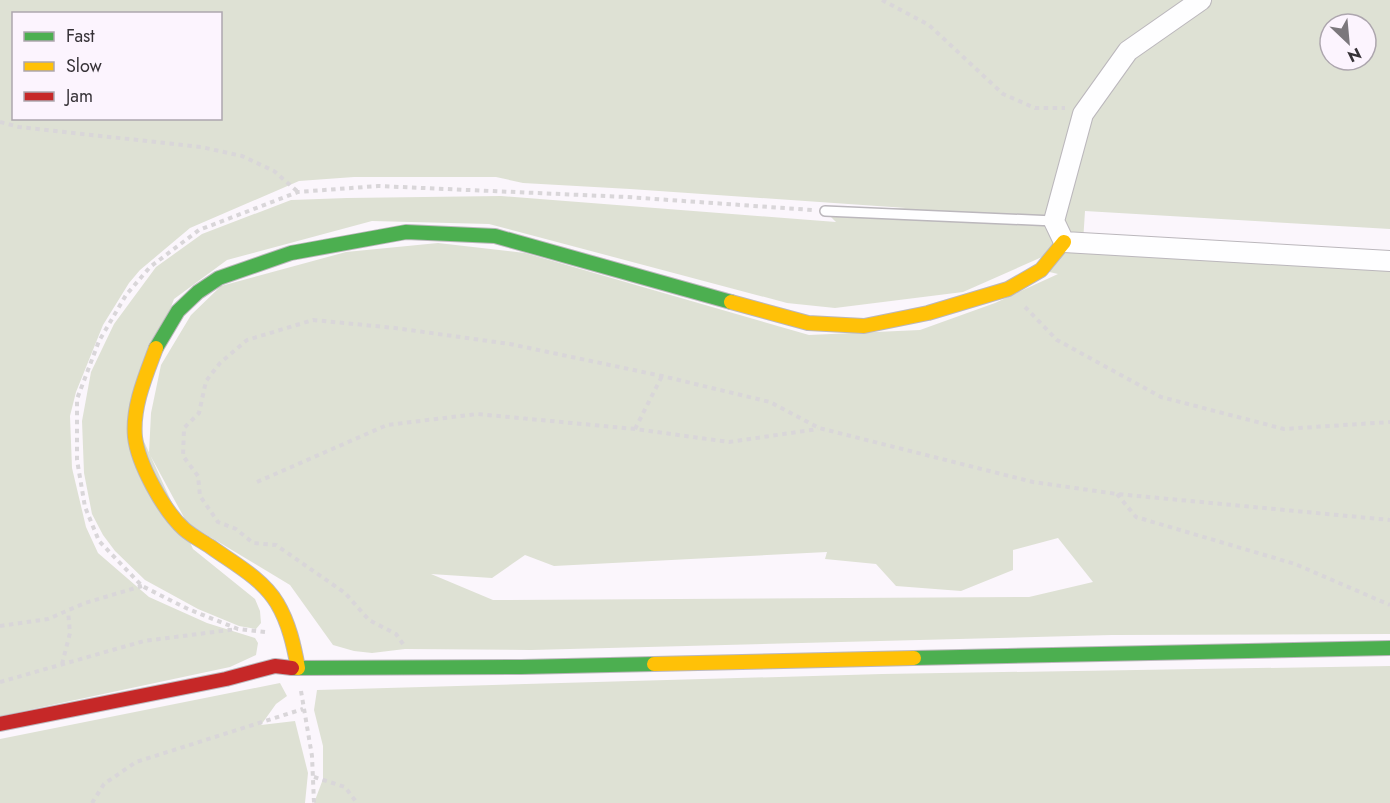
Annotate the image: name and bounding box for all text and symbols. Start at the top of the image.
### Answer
legend [12,12,222,120]
north arrow [1318,12,1378,72]
text: Fast [66,23,95,49]
text: N [1344,42,1365,68]
text: Slow [66,53,103,79]
text: Jam [64,83,93,109]

